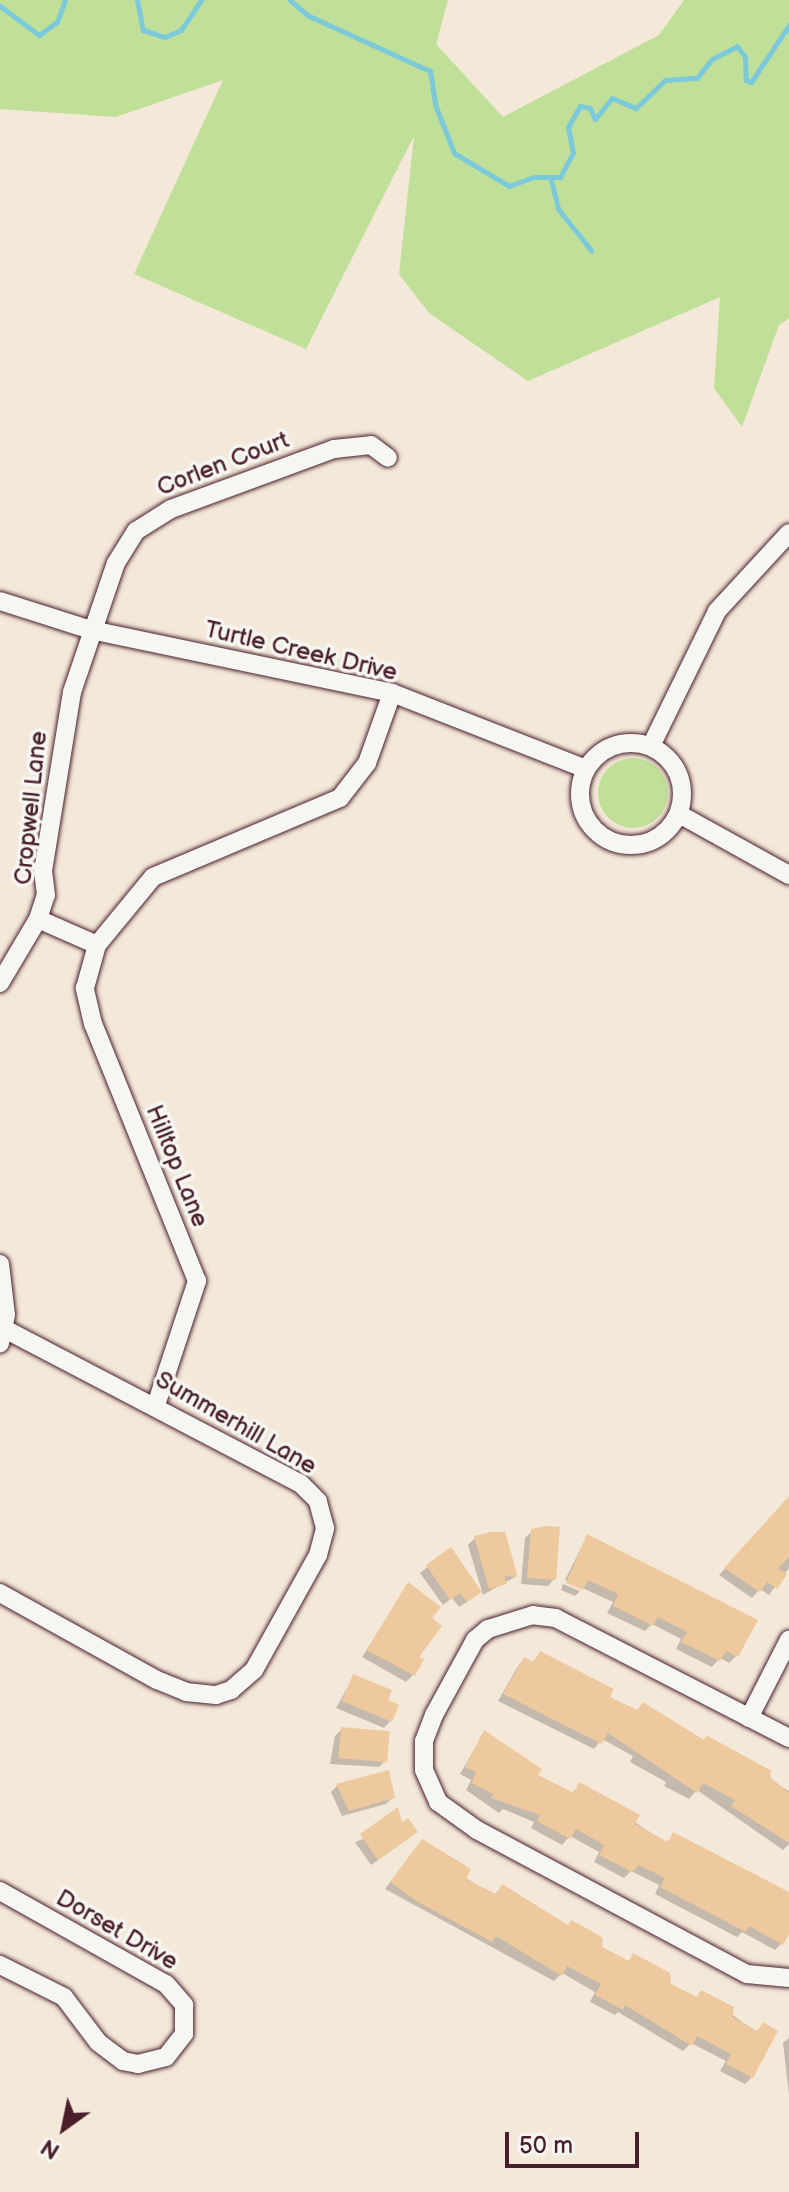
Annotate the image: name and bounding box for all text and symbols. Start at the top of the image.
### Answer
street label: Corlen Court [153,426,293,502]
street label: Turtle Creek Drive [202,615,400,687]
street label: Cropwell Lane [9,730,53,886]
street label: Hilltop Lane [139,1101,215,1231]
street label: Summerhill Lane [150,1365,322,1481]
street label: Dorset Drive [51,1884,183,1976]
north arrow [24,2088,104,2168]
scale bar [509,2116,643,2166]
text: 50 m [519,2131,573,2160]
text: N [36,2133,65,2164]

